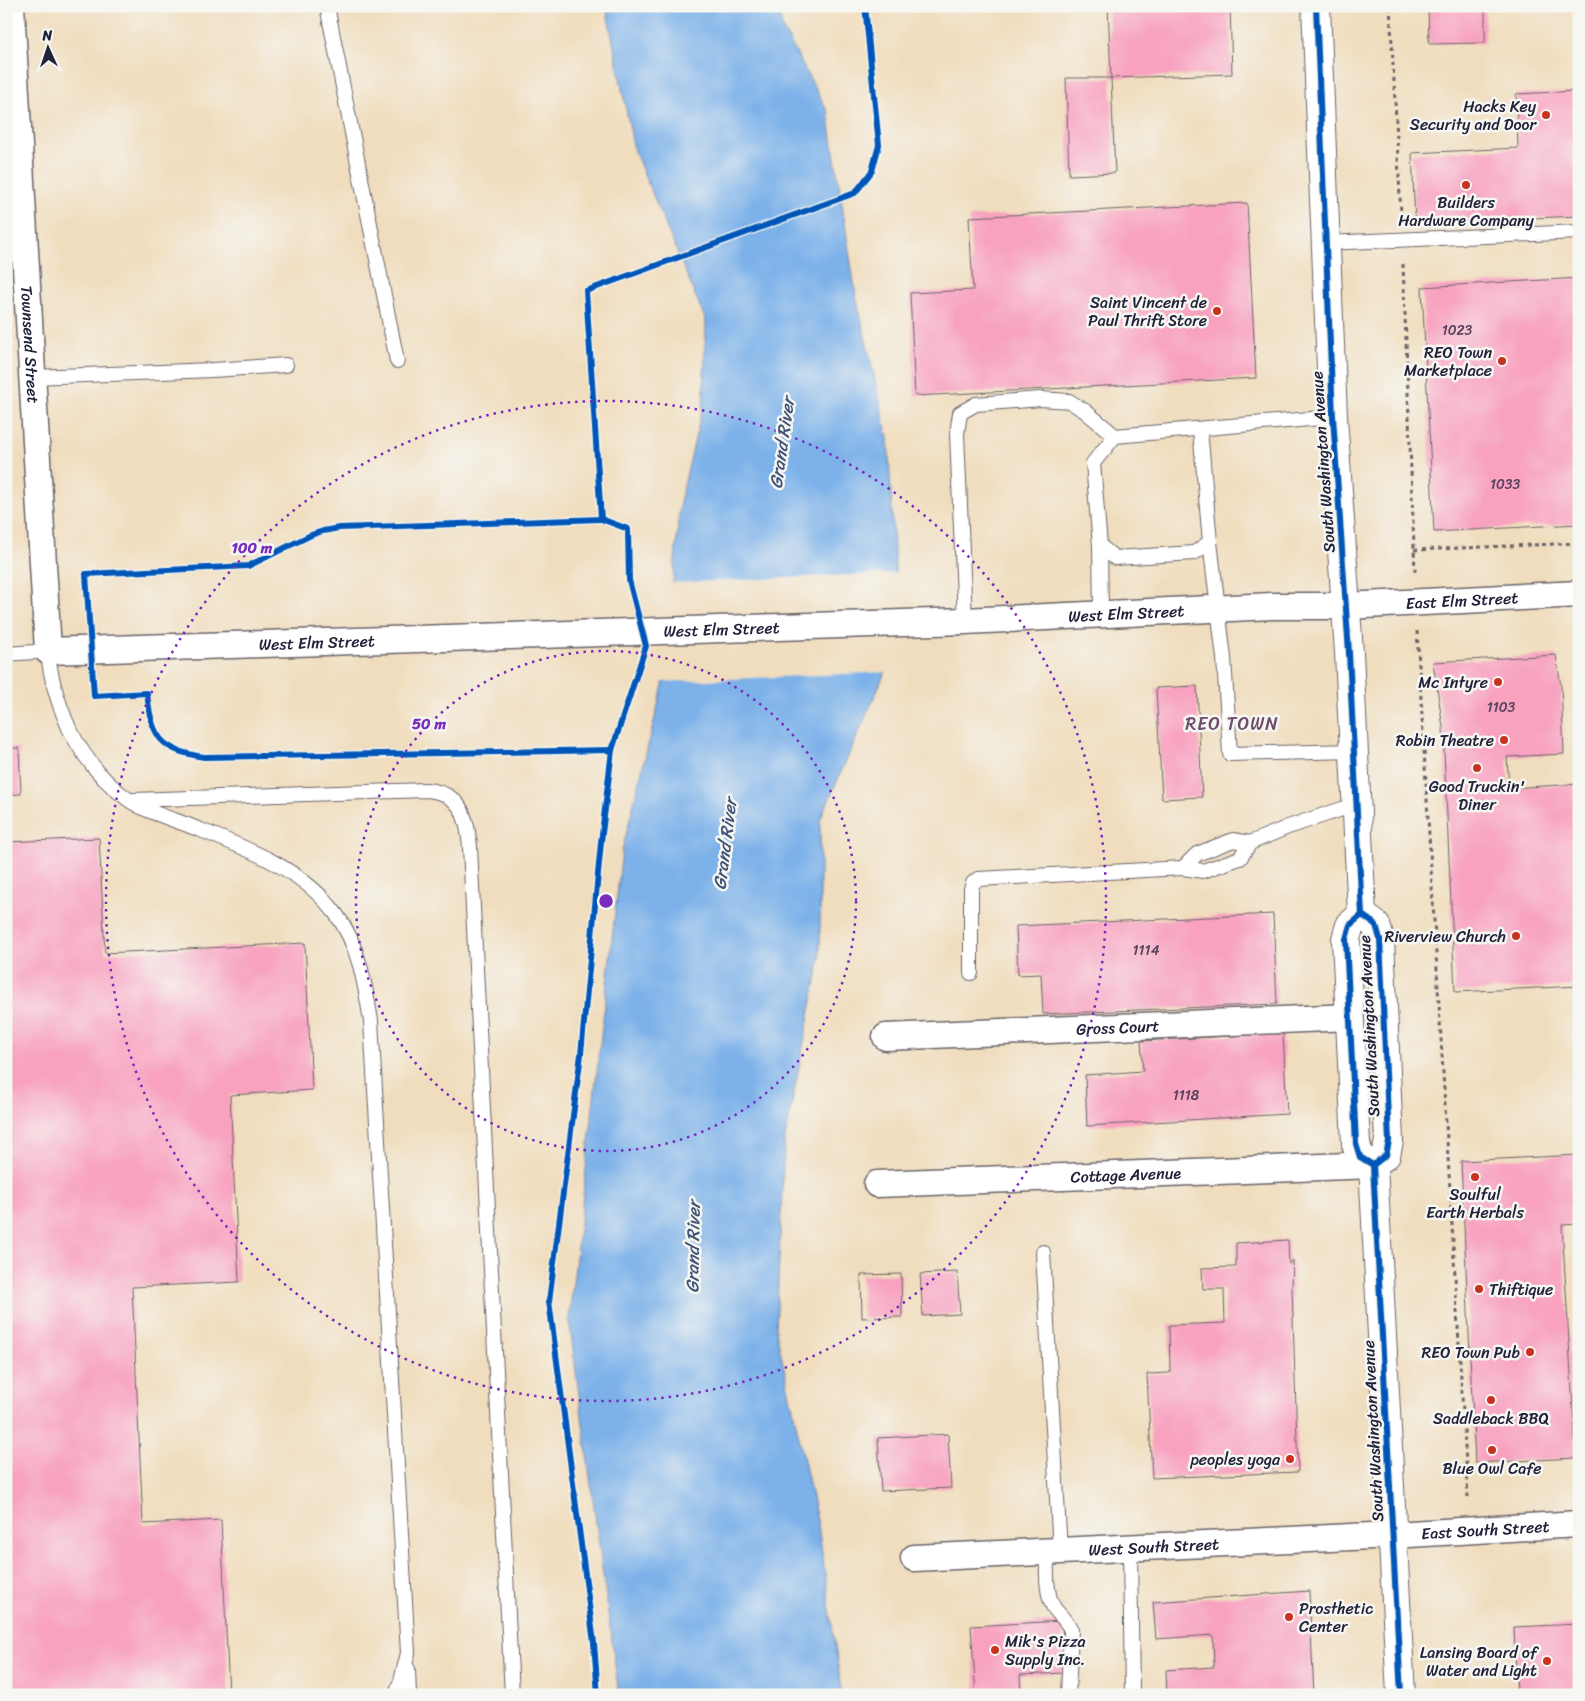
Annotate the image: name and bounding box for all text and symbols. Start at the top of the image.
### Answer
north arrow [22,22,72,72]
text: N [41,23,53,48]
place label: Hacks Key Security and Door [1410,92,1537,139]
marker: Hacks Key Security and Door [1540,109,1552,121]
marker: Builders Hardware Company [1460,179,1472,191]
place label: Builders Hardware Company [1398,188,1535,235]
street label: Townsend Street [13,285,48,404]
place label: Saint Vincent de Paul Thrift Store [1088,288,1207,335]
marker: Saint Vincent de Paul Thrift Store [1211,305,1223,317]
house number: 1023 [1442,318,1473,343]
place label: REO Town Marketplace [1404,338,1492,385]
marker: REO Town Marketplace [1496,355,1508,367]
street label: South Washington Avenue [1302,370,1344,554]
water label: Grand River [760,392,805,491]
house number: 1033 [1490,472,1520,497]
text: 100 m [232,535,273,561]
street label: East Elm Street [1405,583,1519,617]
street label: West Elm Street [1068,596,1185,630]
street label: West Elm Street [663,613,780,645]
street label: West Elm Street [258,626,375,659]
place label: Mc Intyre [1418,668,1488,697]
marker: Mc Intyre [1492,676,1504,688]
house number: 1103 [1487,695,1516,720]
district label: REO TOWN [1185,708,1279,740]
text: 50 m [412,711,447,737]
place label: Robin Theatre [1396,726,1494,755]
marker: Robin Theatre [1498,734,1510,746]
marker: Good Truckin' Diner [1471,762,1483,774]
place label: Good Truckin' Diner [1429,772,1525,819]
water label: Grand River [704,793,747,892]
centre of rings [597,892,615,910]
place label: Riverview Church [1384,922,1506,951]
marker: Riverview Church [1510,930,1522,942]
street label: South Washington Avenue [1350,934,1388,1118]
house number: 1114 [1133,938,1160,963]
street label: Gross Court [1076,1011,1160,1043]
house number: 1118 [1173,1083,1200,1108]
street label: Cottage Avenue [1070,1158,1182,1191]
marker: Soulful Earth Herbals [1469,1171,1481,1183]
place label: Soulful Earth Herbals [1426,1180,1524,1227]
water label: Grand River [676,1197,710,1293]
place label: Thiftique [1489,1275,1553,1304]
marker: Thiftique [1473,1283,1485,1295]
place label: REO Town Pub [1422,1338,1520,1367]
street label: South Washington Avenue [1354,1339,1392,1523]
marker: REO Town Pub [1524,1346,1536,1358]
marker: Saddleback BBQ [1485,1394,1497,1406]
place label: Saddleback BBQ [1433,1404,1550,1433]
marker: Blue Owl Cafe [1486,1444,1498,1456]
place label: peoples yoga [1189,1445,1281,1474]
marker: peoples yoga [1284,1453,1296,1465]
place label: Blue Owl Cafe [1442,1454,1542,1483]
street label: East South Street [1420,1511,1550,1548]
street label: West South Street [1088,1529,1220,1564]
place label: Prosthetic Center [1299,1594,1373,1641]
marker: Prosthetic Center [1283,1611,1295,1623]
place label: Mik's Pizza Supply Inc. [1005,1627,1086,1674]
place label: Lansing Board of Water and Light [1420,1638,1539,1685]
marker: Mik's Pizza Supply Inc. [989,1644,1001,1656]
marker: Lansing Board of Water and Light [1541,1655,1553,1667]

